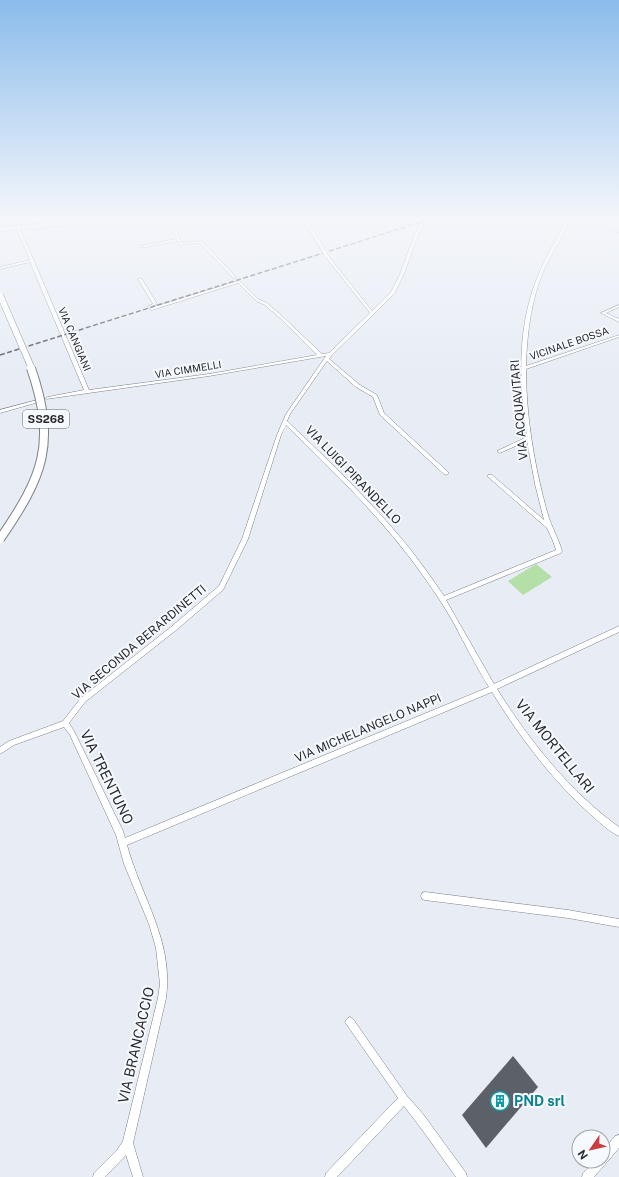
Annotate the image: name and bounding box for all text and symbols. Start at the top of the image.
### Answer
street label: VIA CANGIANI [56,305,94,373]
street label: VICINALE BOSSA [528,324,610,362]
street label: VIA CIMMELLI [154,358,222,380]
street label: VIA ACQUAVITARI [508,359,530,461]
road number: SS268 [23,410,69,428]
street label: VIA LUIGI PIRANDELLO [302,423,404,527]
street label: VIA SECONDA BERARDINETTI [69,582,209,702]
street label: VIA MICHELANGELO NAPPI [293,691,443,765]
street label: VIA MORTELLARI [512,696,598,796]
street label: VIA TRENTUNO [77,727,137,827]
street label: VIA BRANCACCIO [115,985,157,1105]
building icon: PND srl [489,1090,511,1112]
place label: PND srl [514,1093,565,1109]
north arrow [571,1129,611,1169]
text: N [575,1148,590,1162]

